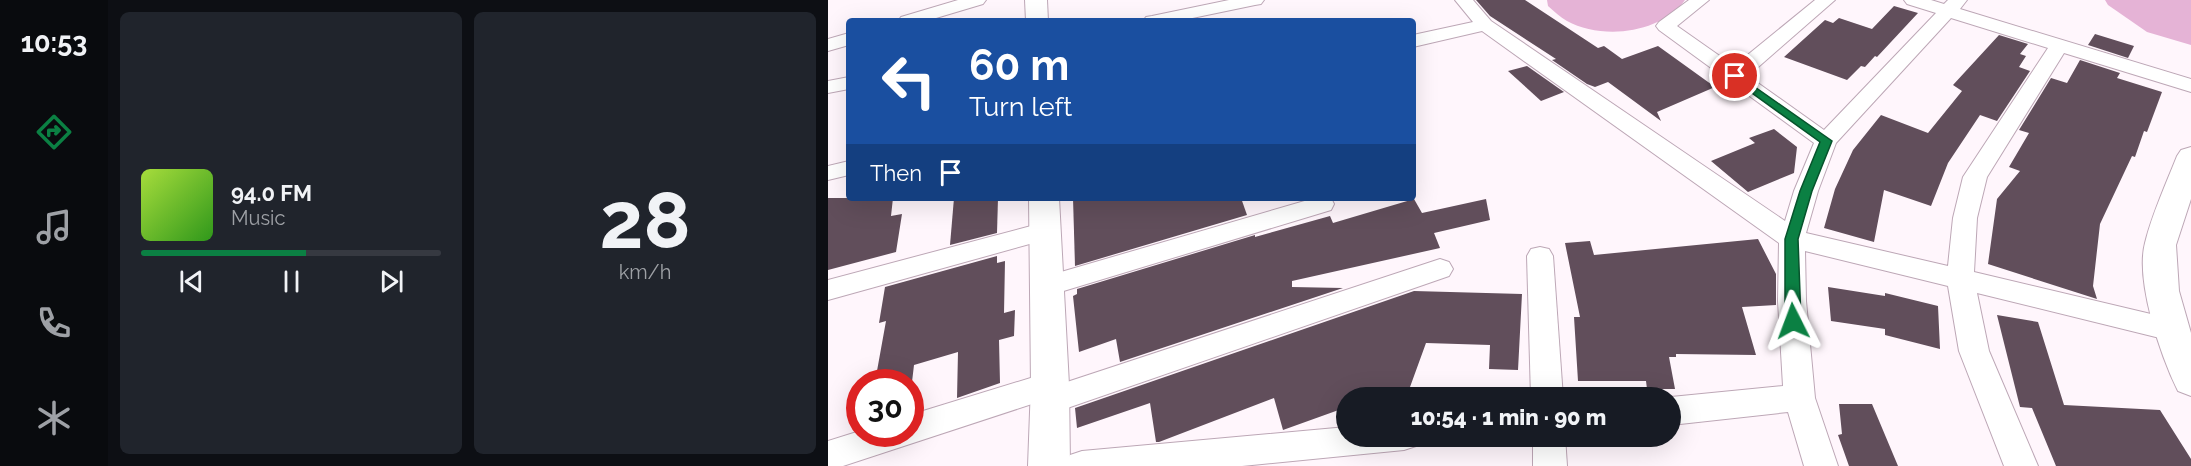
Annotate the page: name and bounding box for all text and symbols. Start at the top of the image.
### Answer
text: 10:53 [21,27,87,58]
text: 60 m [969,41,1069,90]
icon: left [870,42,948,120]
pin [1709,50,1760,101]
icon: arrive [1718,59,1751,92]
text: Turn left [969,91,1072,122]
icon: directions [33,111,75,153]
icon: arrive [934,156,967,189]
text: Then [870,160,922,186]
text: 28 [599,175,691,266]
text: 94.0 FM [231,180,312,206]
icon: music [33,206,75,248]
text: Music [231,206,285,230]
text: km/h [619,260,671,284]
icon: previous [175,265,208,298]
icon: pause [275,265,308,298]
icon: next [375,265,408,298]
position arrow [1761,289,1825,353]
icon: phone [33,302,75,344]
speed limit sign: 30 [846,369,924,447]
icon: climate [33,397,75,439]
text: 10:54 · 1 min · 90 m [1411,404,1606,430]

